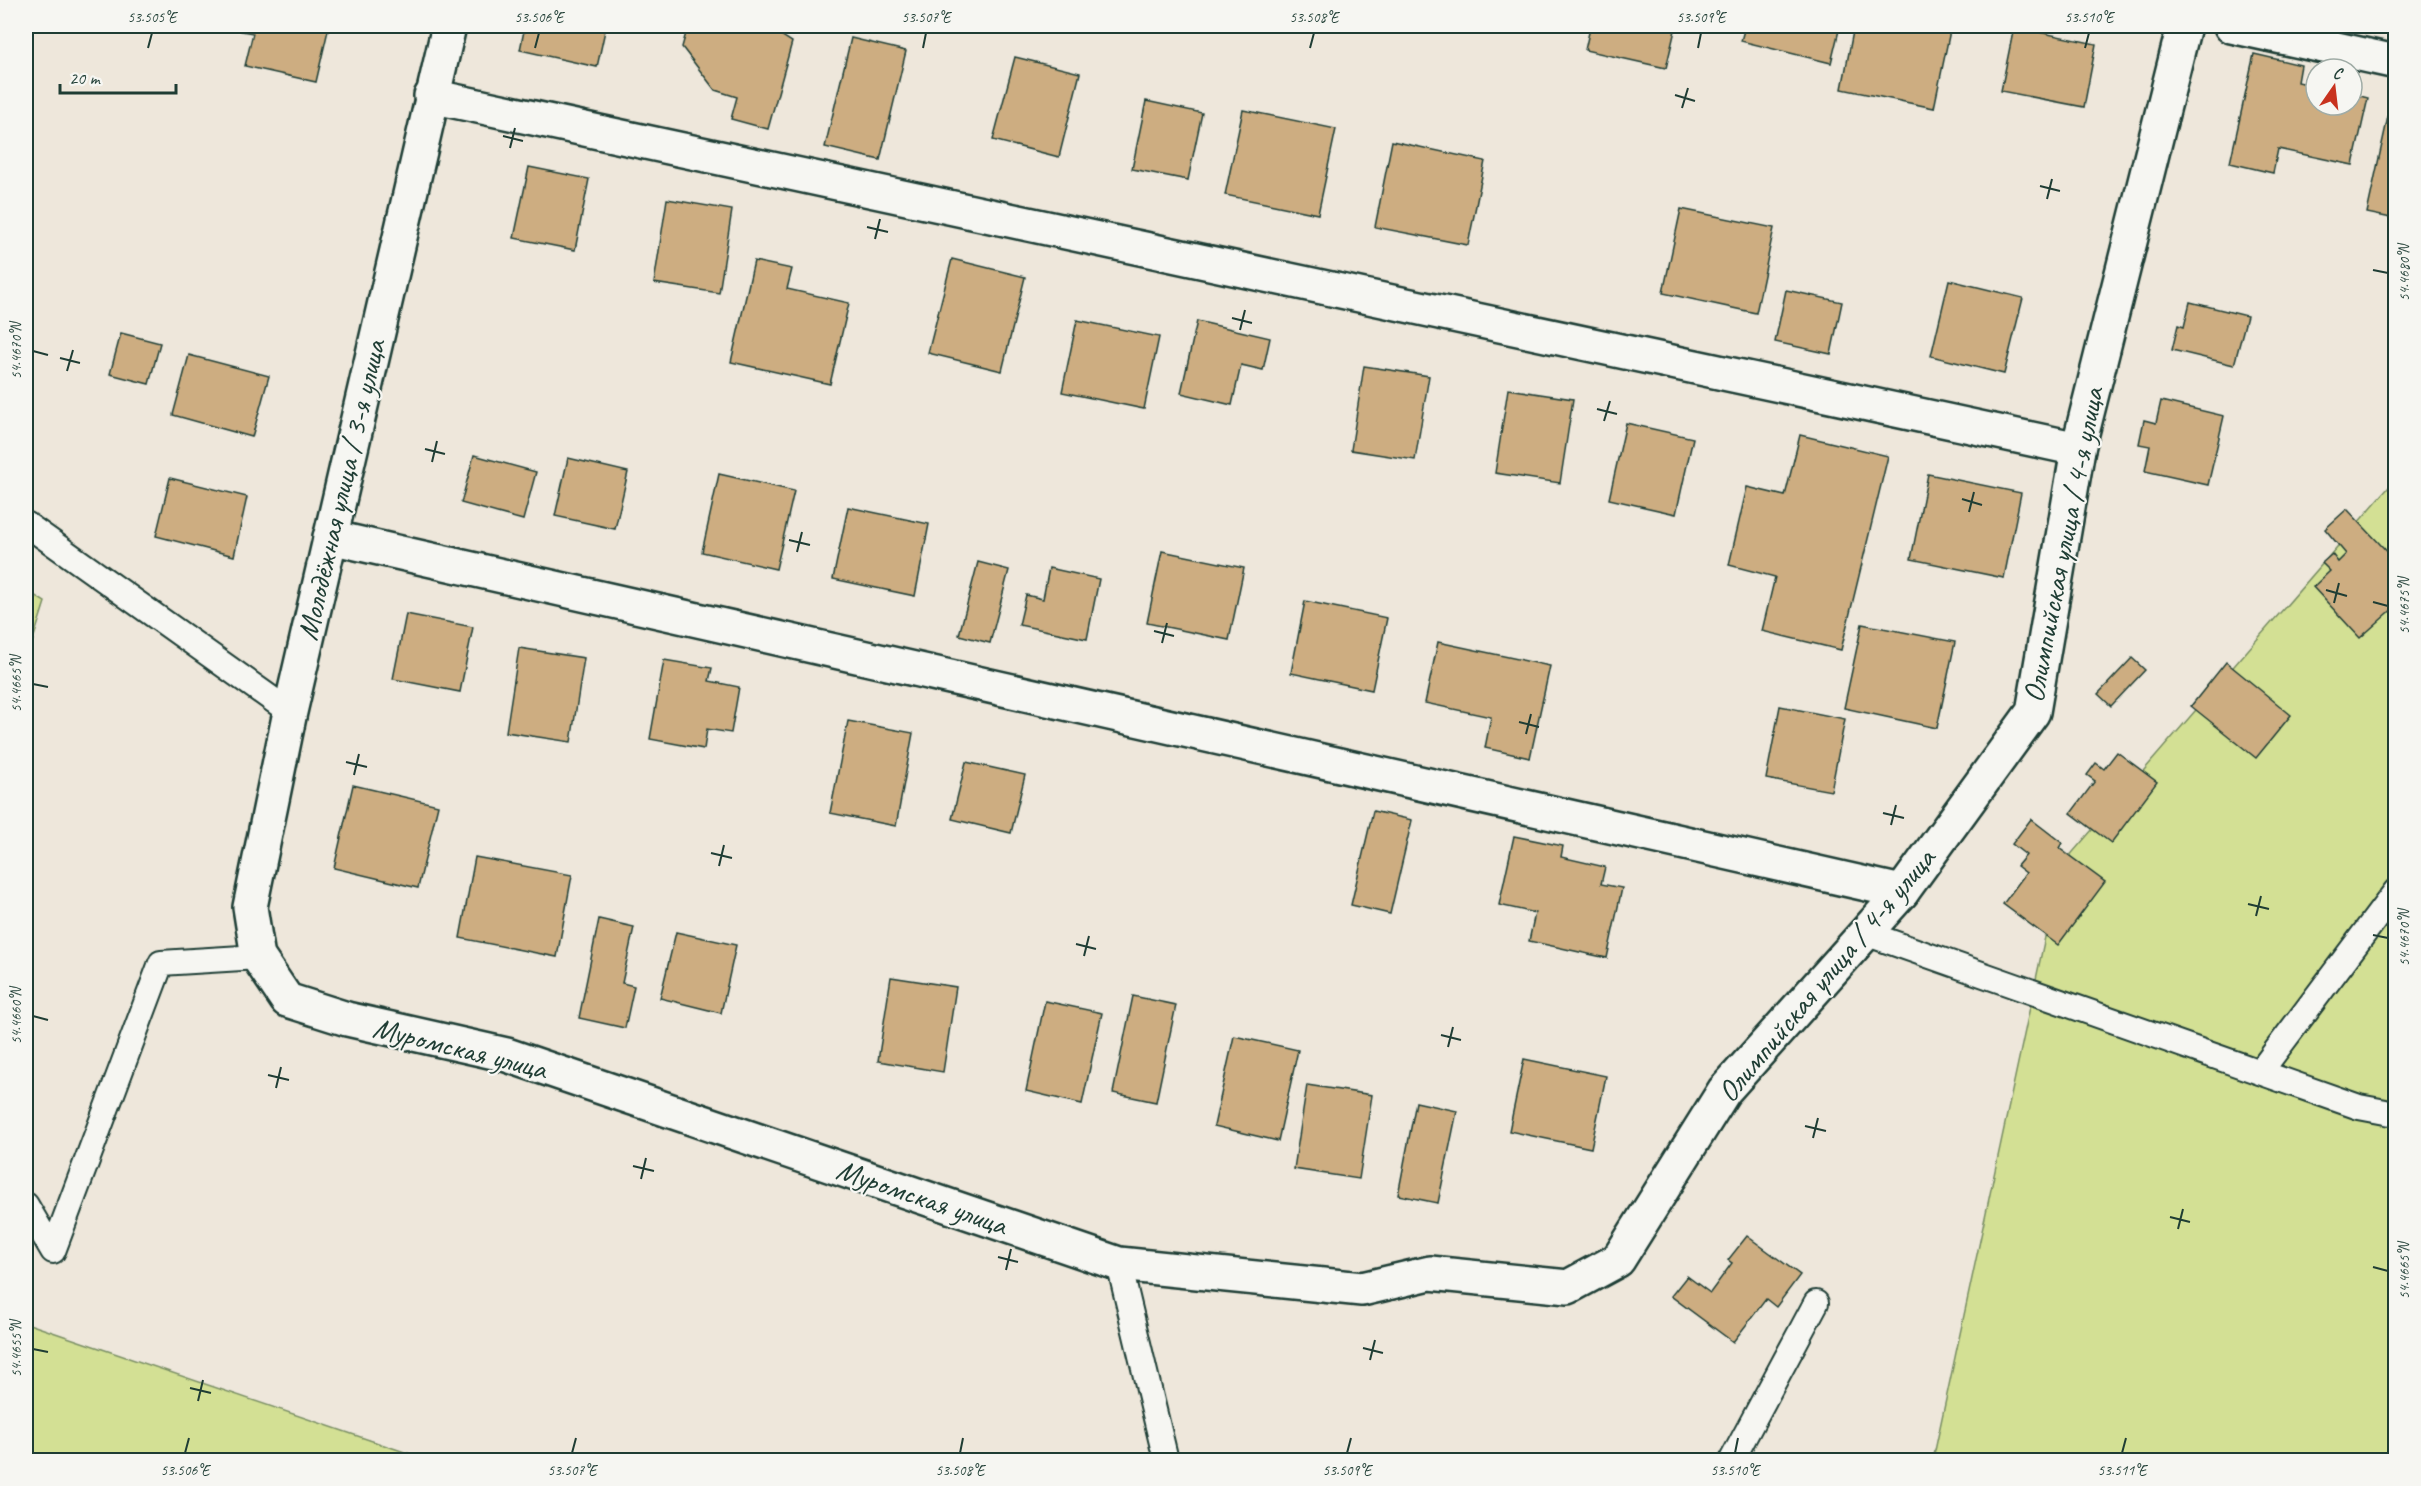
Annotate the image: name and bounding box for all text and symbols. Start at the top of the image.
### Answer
text: 53.505°E [128,8,179,27]
text: 53.506°E [515,8,566,27]
text: 53.507°E [902,8,953,27]
text: 53.508°E [1290,8,1341,27]
text: 53.509°E [1677,8,1728,27]
text: 53.510°E [2065,8,2116,27]
scale bar [60,57,176,95]
north arrow [2304,57,2364,117]
text: С [2331,63,2346,85]
text: 20 m [69,67,102,89]
text: 54.4680°N [2395,242,2414,301]
text: 54.4670°N [7,320,26,379]
street label: Молодёжная улица / 3-я улица [288,334,394,644]
street label: Олимпийская улица / 4-я улица [2014,383,2113,706]
text: 54.4675°N [2395,575,2414,634]
text: 54.4665°N [7,653,26,712]
street label: Олимпийская улица / 4-я улица [1709,839,1945,1110]
text: 54.4670°N [2395,907,2414,966]
text: 54.4660°N [7,985,26,1044]
street label: Муромская улица [369,1008,553,1088]
street label: Муромская улица [832,1150,1014,1244]
text: 54.4665°N [2395,1240,2414,1299]
text: 54.4655°N [7,1318,26,1377]
text: 53.506°E [161,1461,212,1480]
text: 53.507°E [548,1461,599,1480]
text: 53.508°E [936,1461,987,1480]
text: 53.509°E [1323,1461,1374,1480]
text: 53.510°E [1711,1461,1762,1480]
text: 53.511°E [2098,1461,2149,1480]

